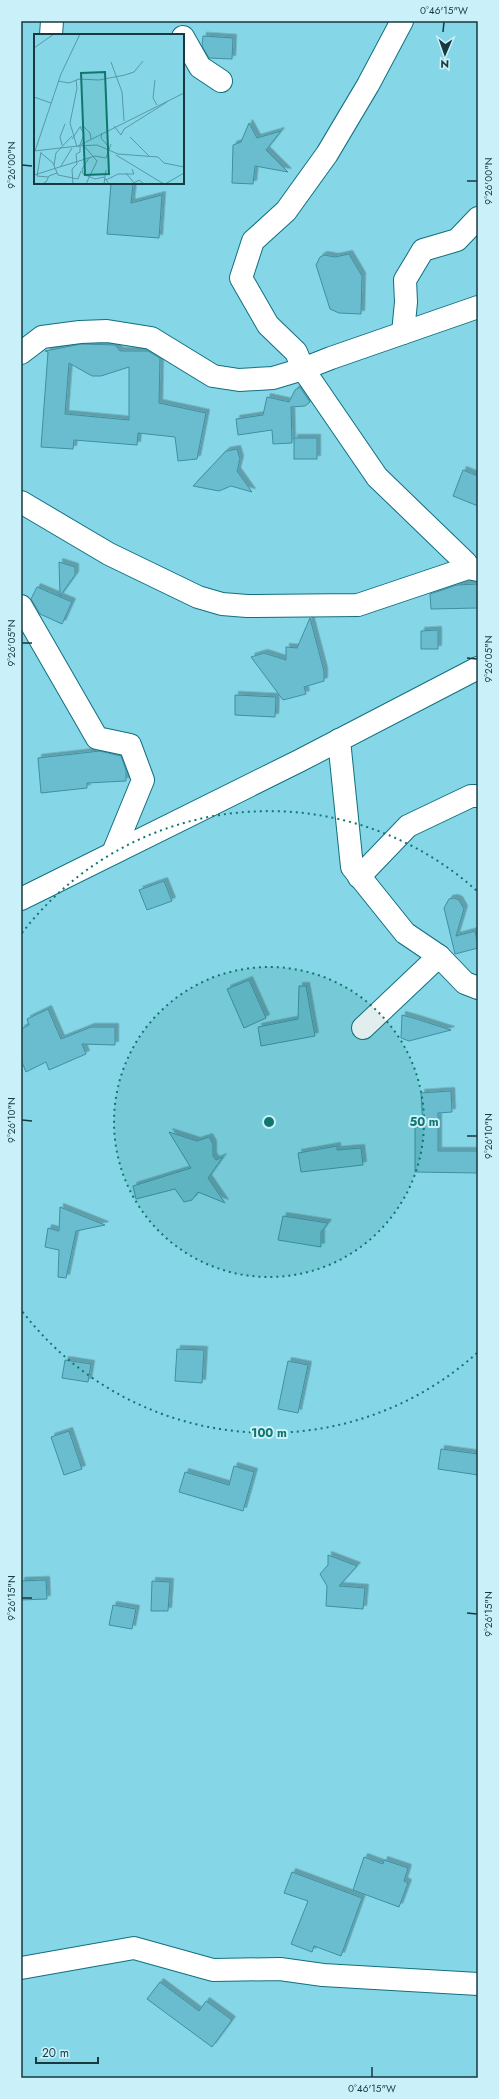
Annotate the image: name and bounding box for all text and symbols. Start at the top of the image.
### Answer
text: 0°46'15"W [420,3,468,18]
inset map [34,34,184,184]
north arrow [425,34,465,74]
text: N [440,56,449,72]
text: 9°26'00"N [4,141,19,189]
text: 9°26'00"N [481,157,496,205]
text: 9°26'05"N [4,620,19,666]
text: 9°26'05"N [481,636,496,682]
text: 9°26'10"N [4,1097,19,1143]
text: 50 m [409,1113,439,1131]
text: 9°26'10"N [481,1113,496,1159]
centre of rings [262,1115,276,1129]
text: 100 m [251,1424,287,1442]
text: 9°26'15"N [4,1575,19,1621]
text: 9°26'15"N [481,1591,496,1637]
scale bar [36,2039,98,2065]
text: 20 m [42,2044,69,2062]
text: 0°46'15"W [348,2081,396,2096]

